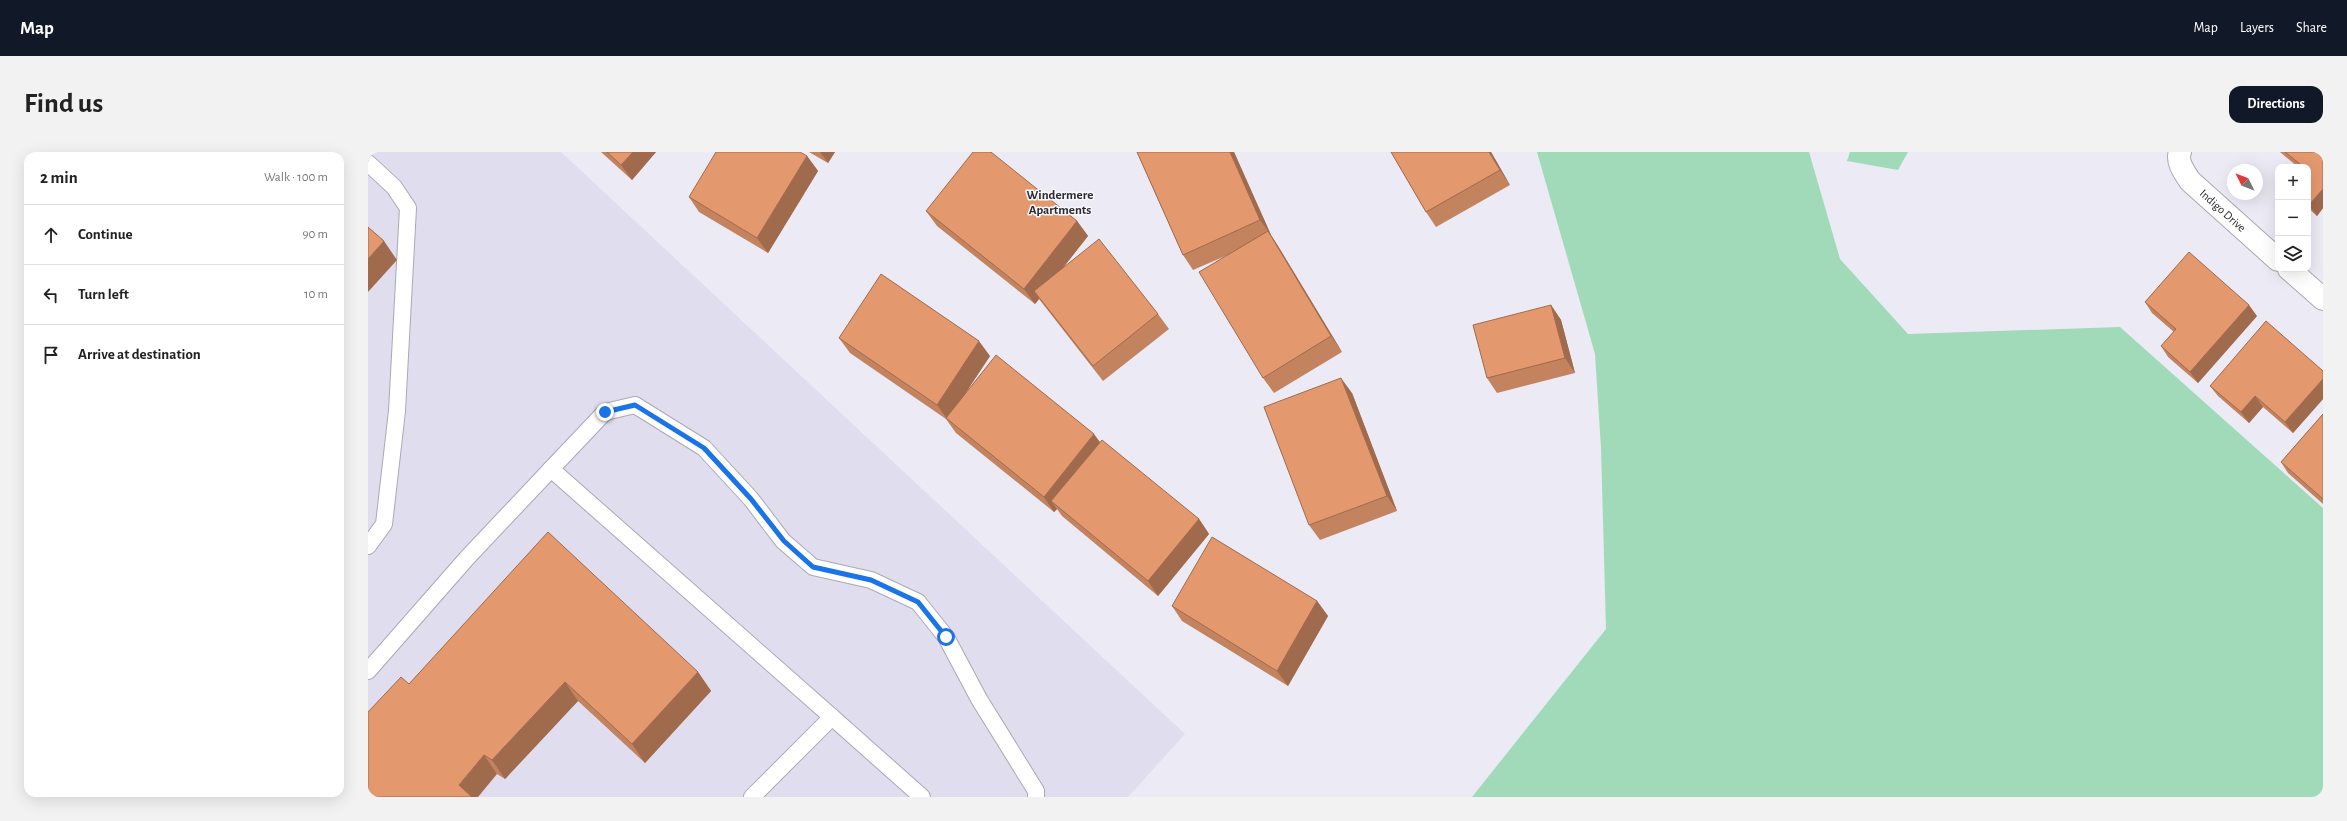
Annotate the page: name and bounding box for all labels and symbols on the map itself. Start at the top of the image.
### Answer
north arrow [2227,164,2263,200]
street label: Indigo Drive [2198,187,2248,234]
district label: Windermere Apartments [1027,189,1093,217]
route end [596,403,614,421]
route start [937,628,955,646]

